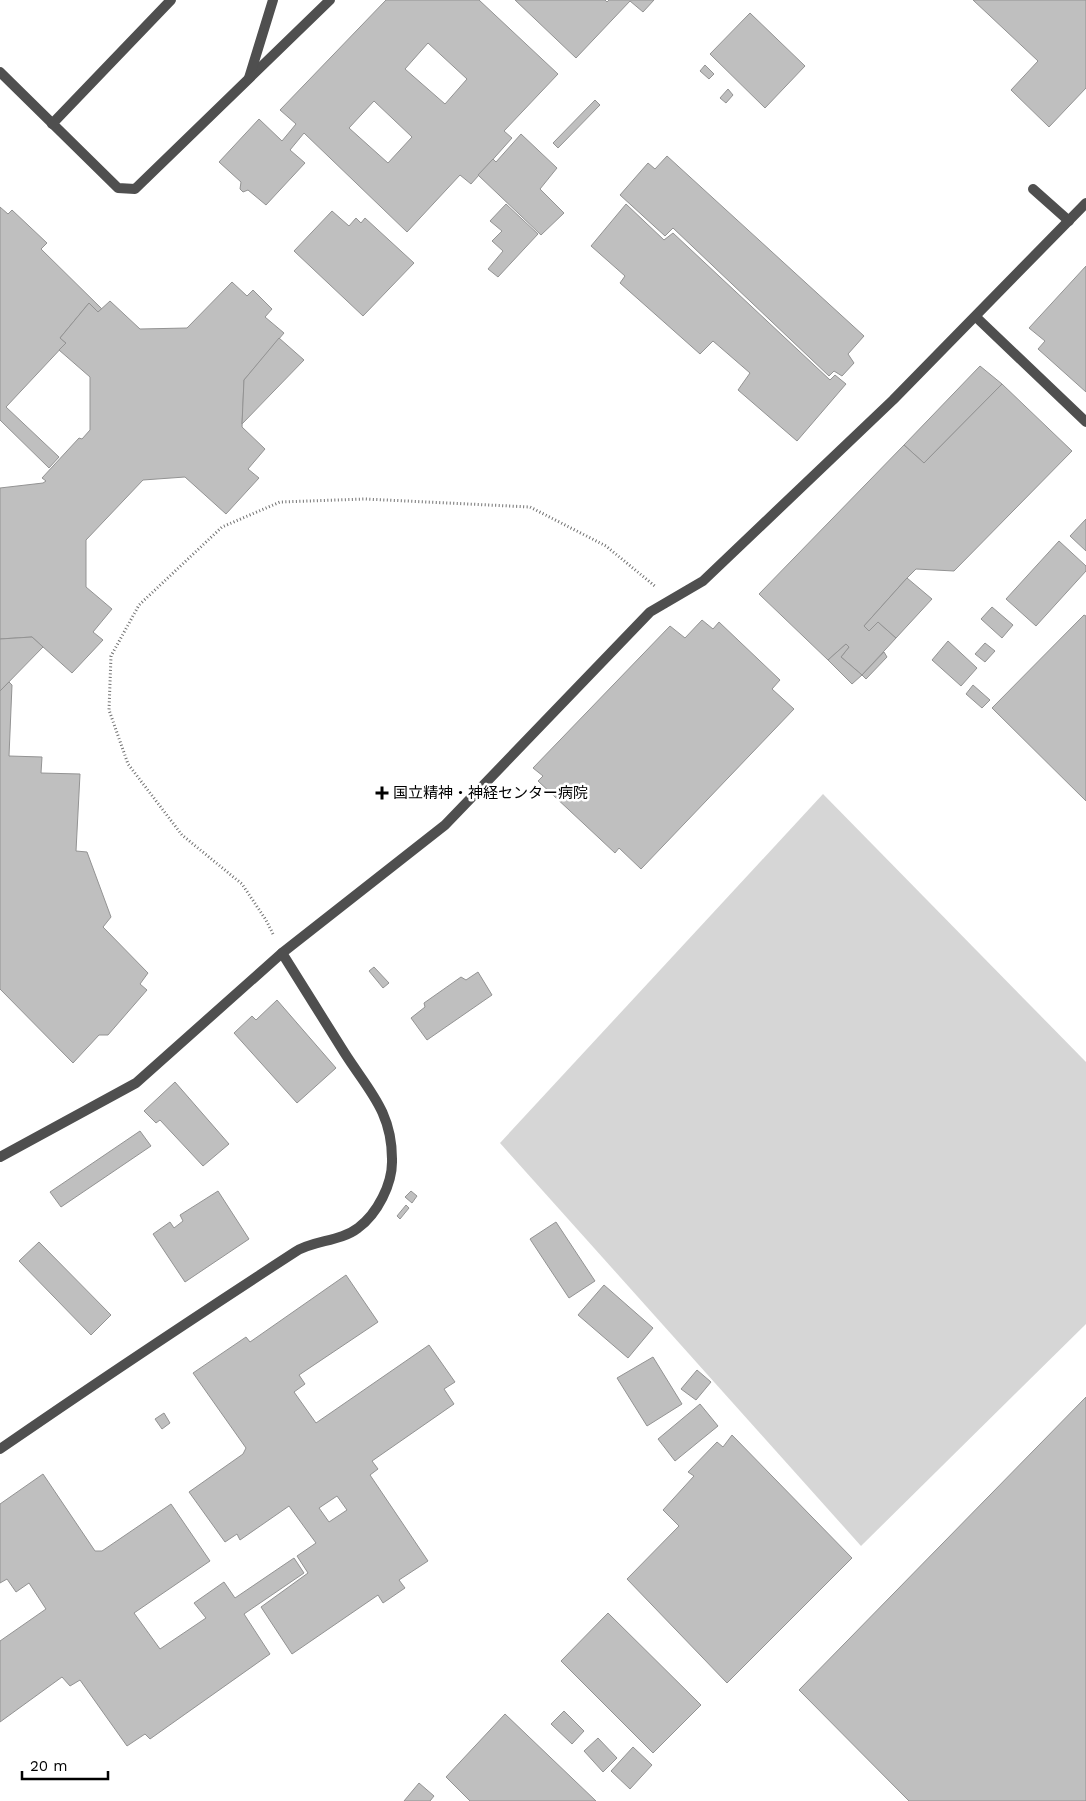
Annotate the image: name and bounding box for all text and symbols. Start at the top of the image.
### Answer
place label: 国立精神・神経センター病院 [393,784,588,802]
marker: 国立精神・神経センター病院 [375,786,389,800]
scale bar [22,1748,109,1780]
text: 20 m [30,1757,68,1775]

